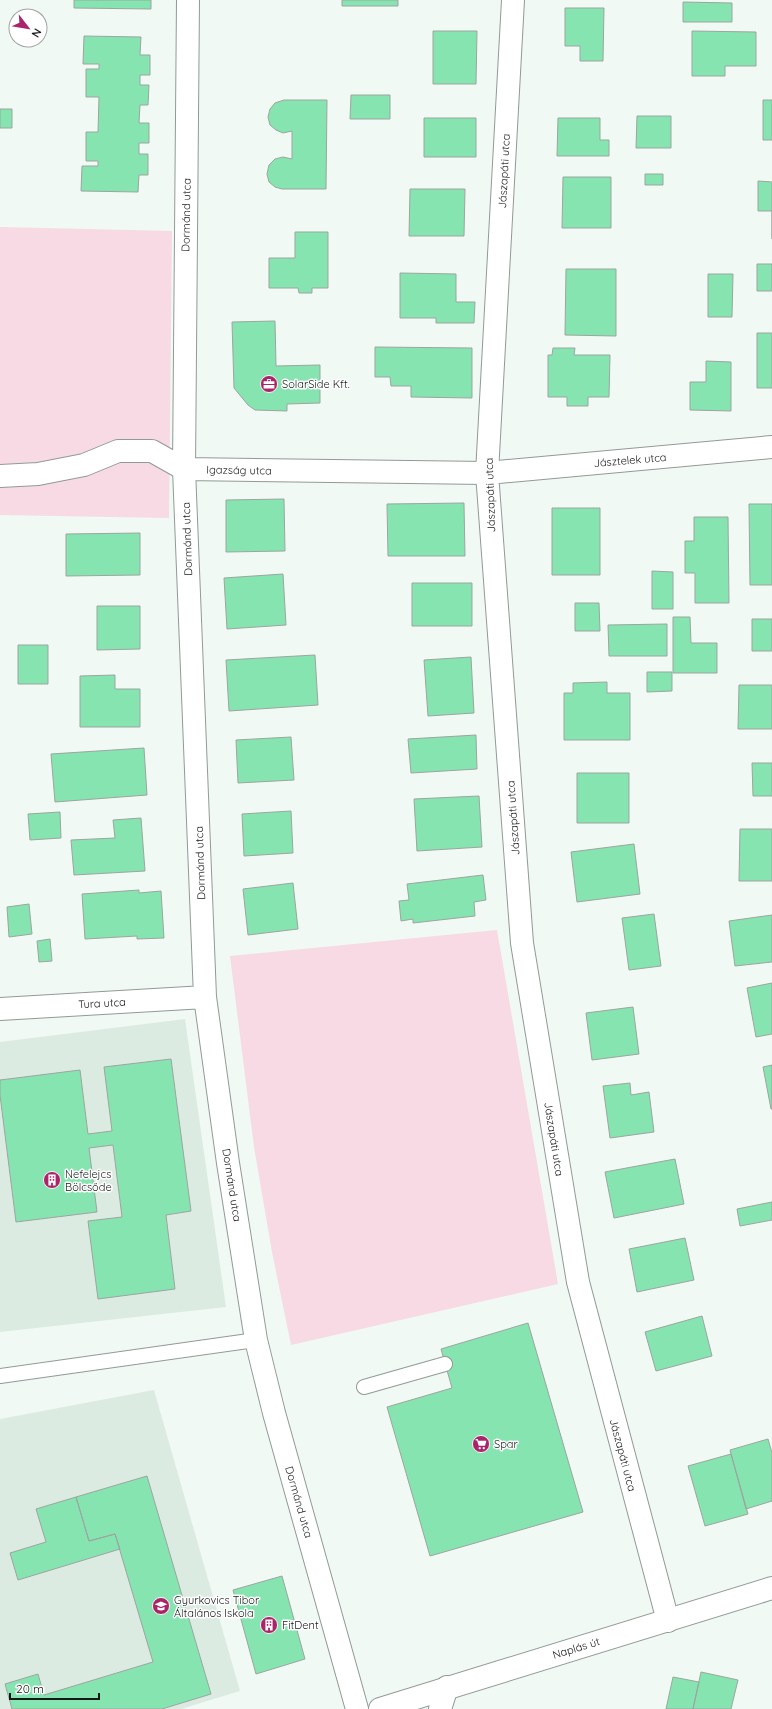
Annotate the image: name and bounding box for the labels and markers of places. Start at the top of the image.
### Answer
office icon: SolarSide Kft. [259,374,279,394]
place label: SolarSide Kft. [282,377,350,391]
place label: Nefelejcs Bölcsőde [65,1167,112,1194]
building icon: Nefelejcs Bölcsőde [42,1170,62,1190]
supermarket icon: Spar [471,1434,491,1454]
place label: Spar [494,1437,519,1451]
place label: Gyurkovics Tibor Általános Iskola [174,1593,260,1620]
school or university icon: Gyurkovics Tibor Általános Iskola [151,1596,171,1616]
building icon: FitDent [259,1615,279,1635]
place label: FitDent [282,1618,319,1632]

